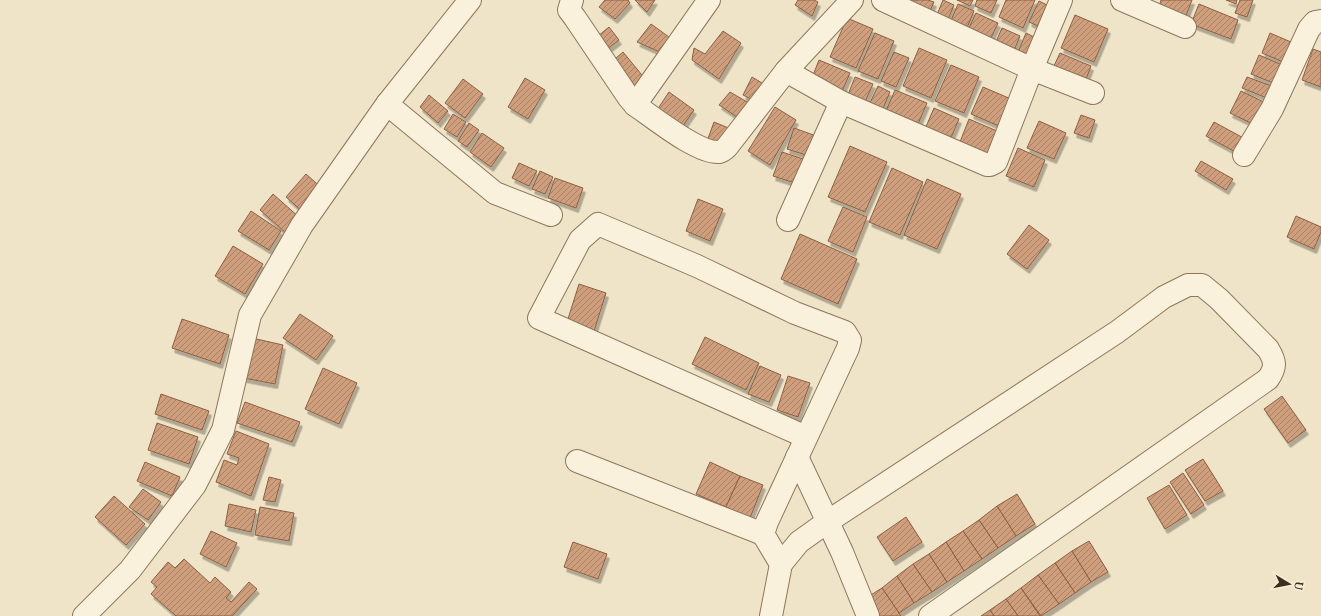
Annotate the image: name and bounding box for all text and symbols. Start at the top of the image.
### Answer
north arrow [1269,564,1309,604]
text: U [1291,580,1306,592]

